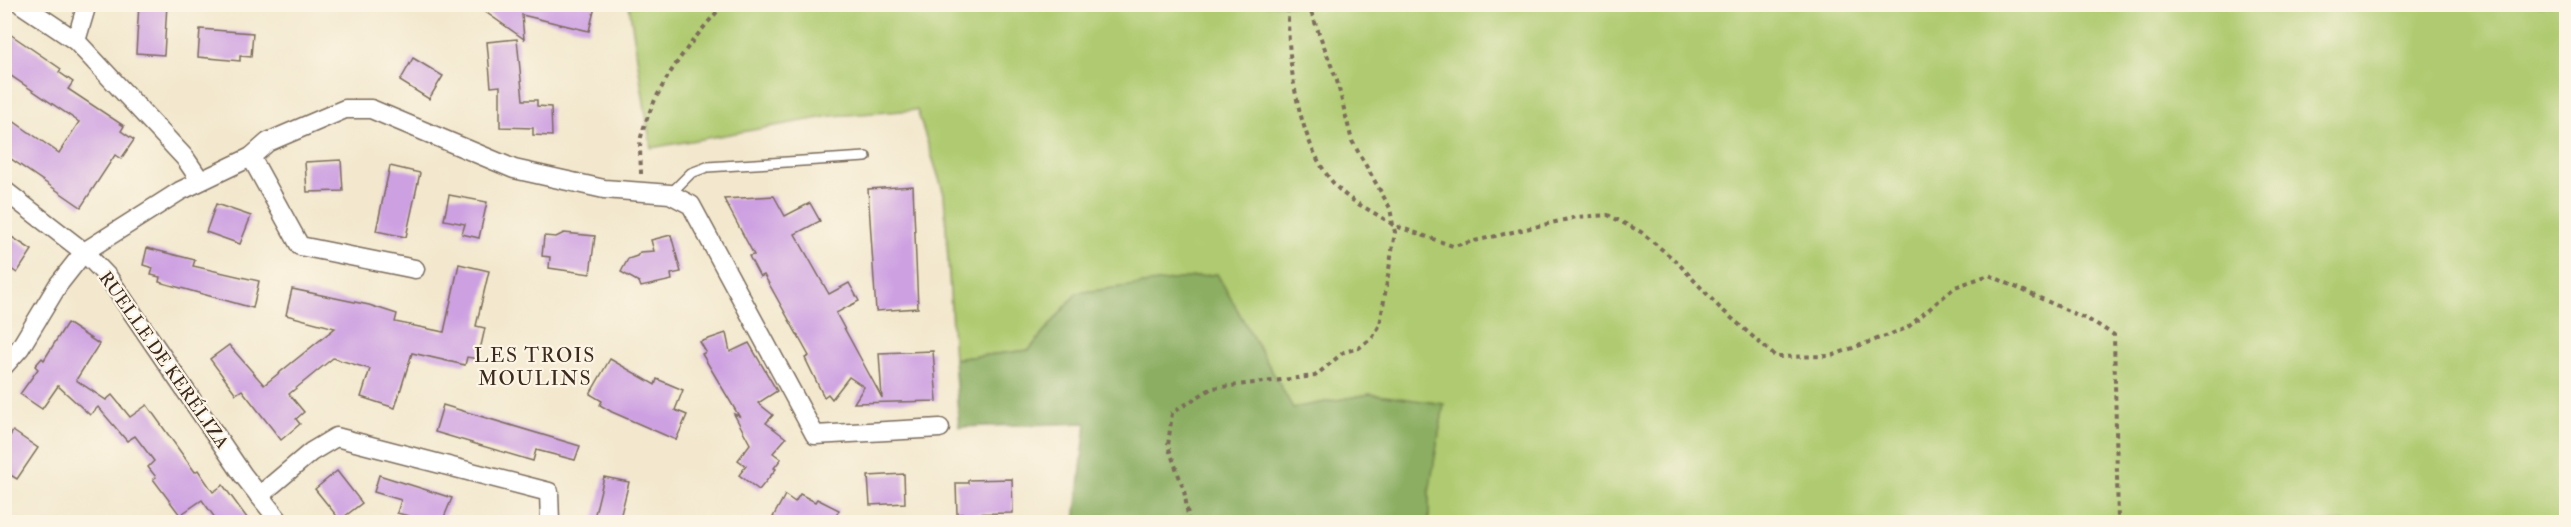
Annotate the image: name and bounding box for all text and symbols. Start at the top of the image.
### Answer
street label: RUELLE DE KERÉLIZA [94,267,234,454]
district label: LES TROIS MOULINS [474,343,596,391]

